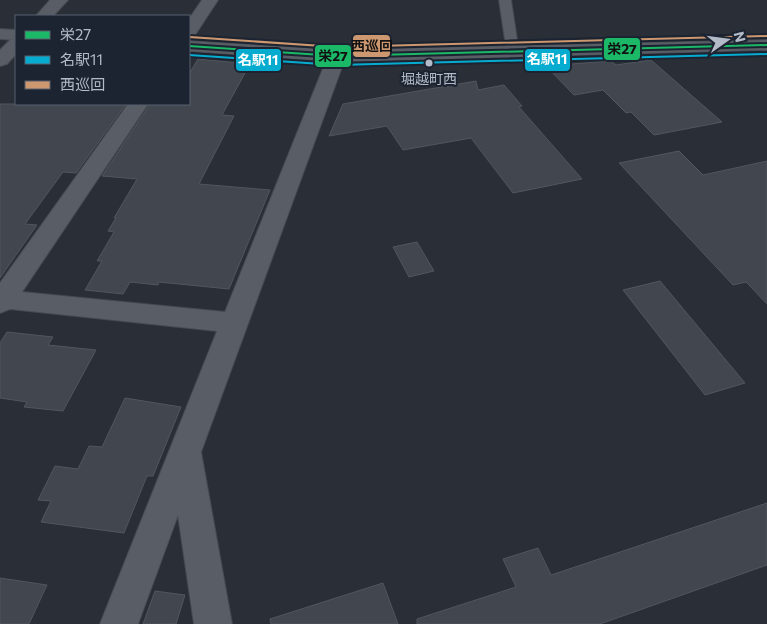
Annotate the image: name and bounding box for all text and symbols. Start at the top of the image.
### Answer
legend [15,15,190,105]
north arrow [702,15,752,65]
text: 栄27 [60,25,91,43]
text: N [731,30,750,44]
line badge: 西巡回 [352,34,391,58]
text: 西巡回 [351,37,393,54]
line badge: 栄27 [603,37,641,61]
text: 栄27 [607,40,637,57]
line badge: 栄27 [314,44,352,68]
text: 栄27 [318,47,348,64]
line badge: 名駅11 [235,48,282,72]
line badge: 名駅11 [524,48,571,72]
text: 名駅11 [60,50,103,68]
text: 名駅11 [527,50,567,67]
text: 名駅11 [238,51,278,68]
marker: 堀越町西 [424,58,434,68]
place label: 堀越町西 [401,70,457,87]
text: 西巡回 [60,75,105,93]

